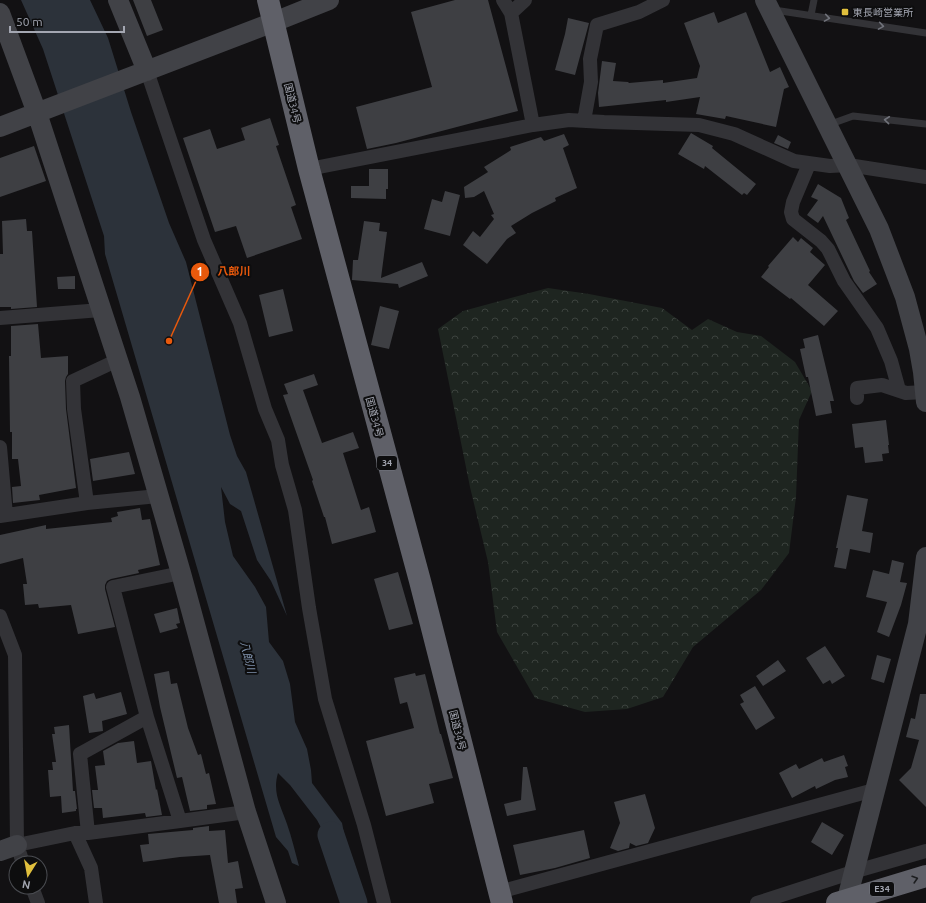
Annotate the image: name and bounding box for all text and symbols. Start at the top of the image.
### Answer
marker: 東長崎営業所 [840,7,850,17]
place label: 東長崎営業所 [853,7,913,18]
scale bar [10,8,124,34]
one-way arrow [824,13,830,22]
text: 50 m [16,15,43,28]
one-way arrow [877,21,884,30]
street label: 国道34号 [282,82,303,124]
one-way arrow [884,116,890,125]
callout: 八郎川 [190,260,259,283]
text: 1 [197,265,203,278]
text: 八郎川 [218,265,251,277]
street label: 国道34号 [364,396,385,438]
road number: 34 [377,456,397,470]
water label: 八郎川 [238,640,258,675]
street label: 国道34号 [447,709,468,751]
north arrow [8,855,48,895]
one-way arrow [911,875,918,884]
text: N [21,878,31,891]
road number: E34 [870,882,894,896]

